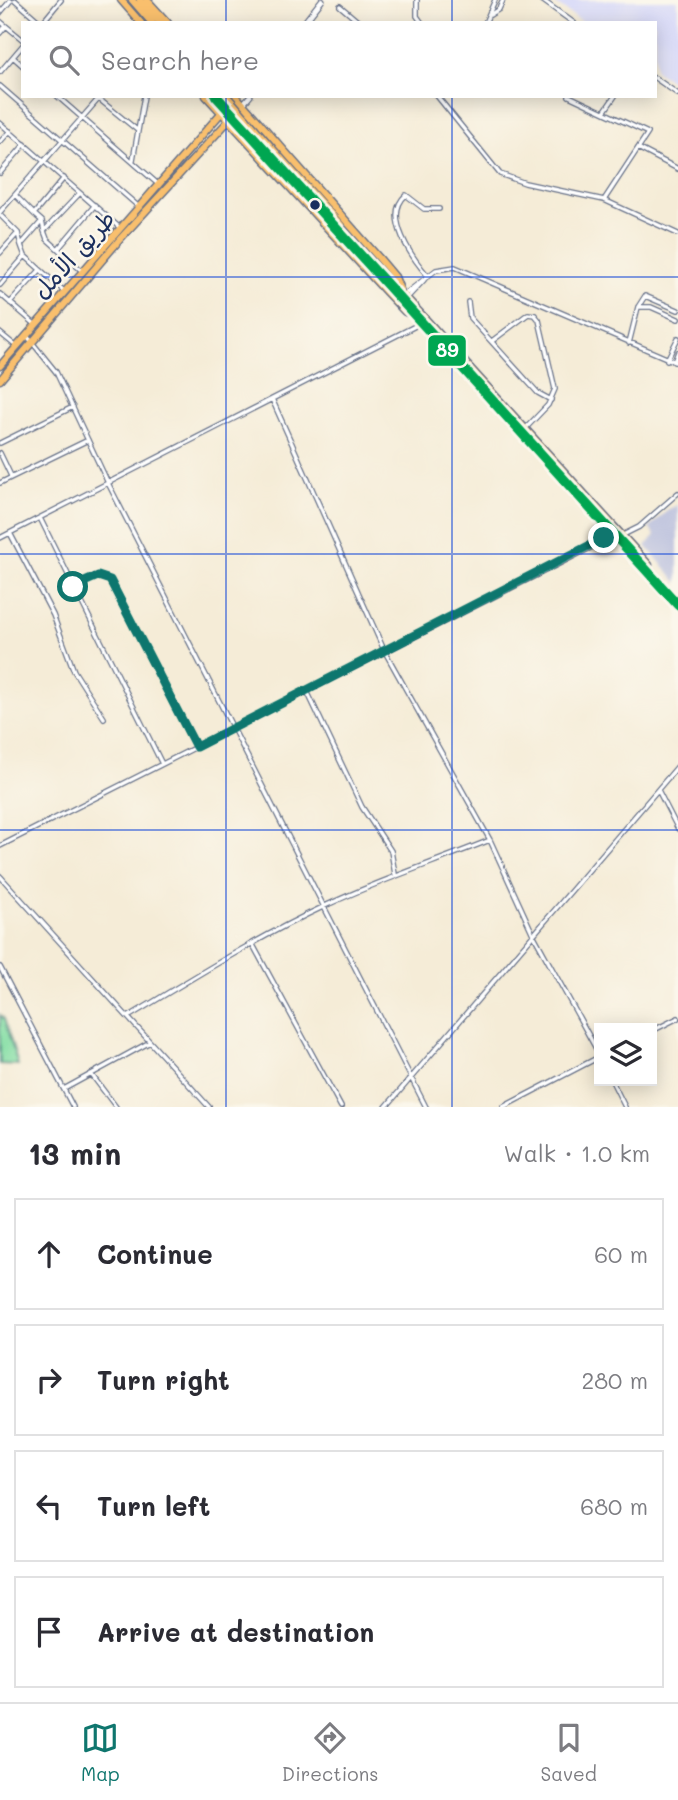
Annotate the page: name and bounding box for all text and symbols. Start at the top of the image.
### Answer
search box [21,21,657,98]
icon: search [45,41,83,79]
text: Search here [101,43,259,77]
unlabelled marker [308,198,322,212]
street label: طريق الأمل [25,203,121,305]
line badge: 89 [427,334,467,367]
text: 89 [435,337,459,362]
route end [588,522,619,553]
route start [57,571,88,602]
map controls [594,1023,657,1086]
button: layers [594,1023,657,1086]
text: 13 min [28,1133,121,1173]
text: Walk · 1.0 km [504,1138,650,1168]
icon: ahead [30,1235,68,1273]
text: Continue [97,1237,213,1271]
text: 60 m [594,1239,648,1269]
icon: right [30,1361,68,1399]
text: Turn right [97,1363,230,1397]
text: 280 m [581,1365,648,1395]
icon: left [30,1487,68,1525]
text: Turn left [97,1489,210,1523]
text: 680 m [580,1491,648,1521]
icon: arrive [30,1613,68,1651]
text: Arrive at destination [97,1615,374,1649]
tab: Map [81,1719,120,1786]
tab: Directions [282,1719,378,1786]
tab: Saved [541,1719,597,1786]

